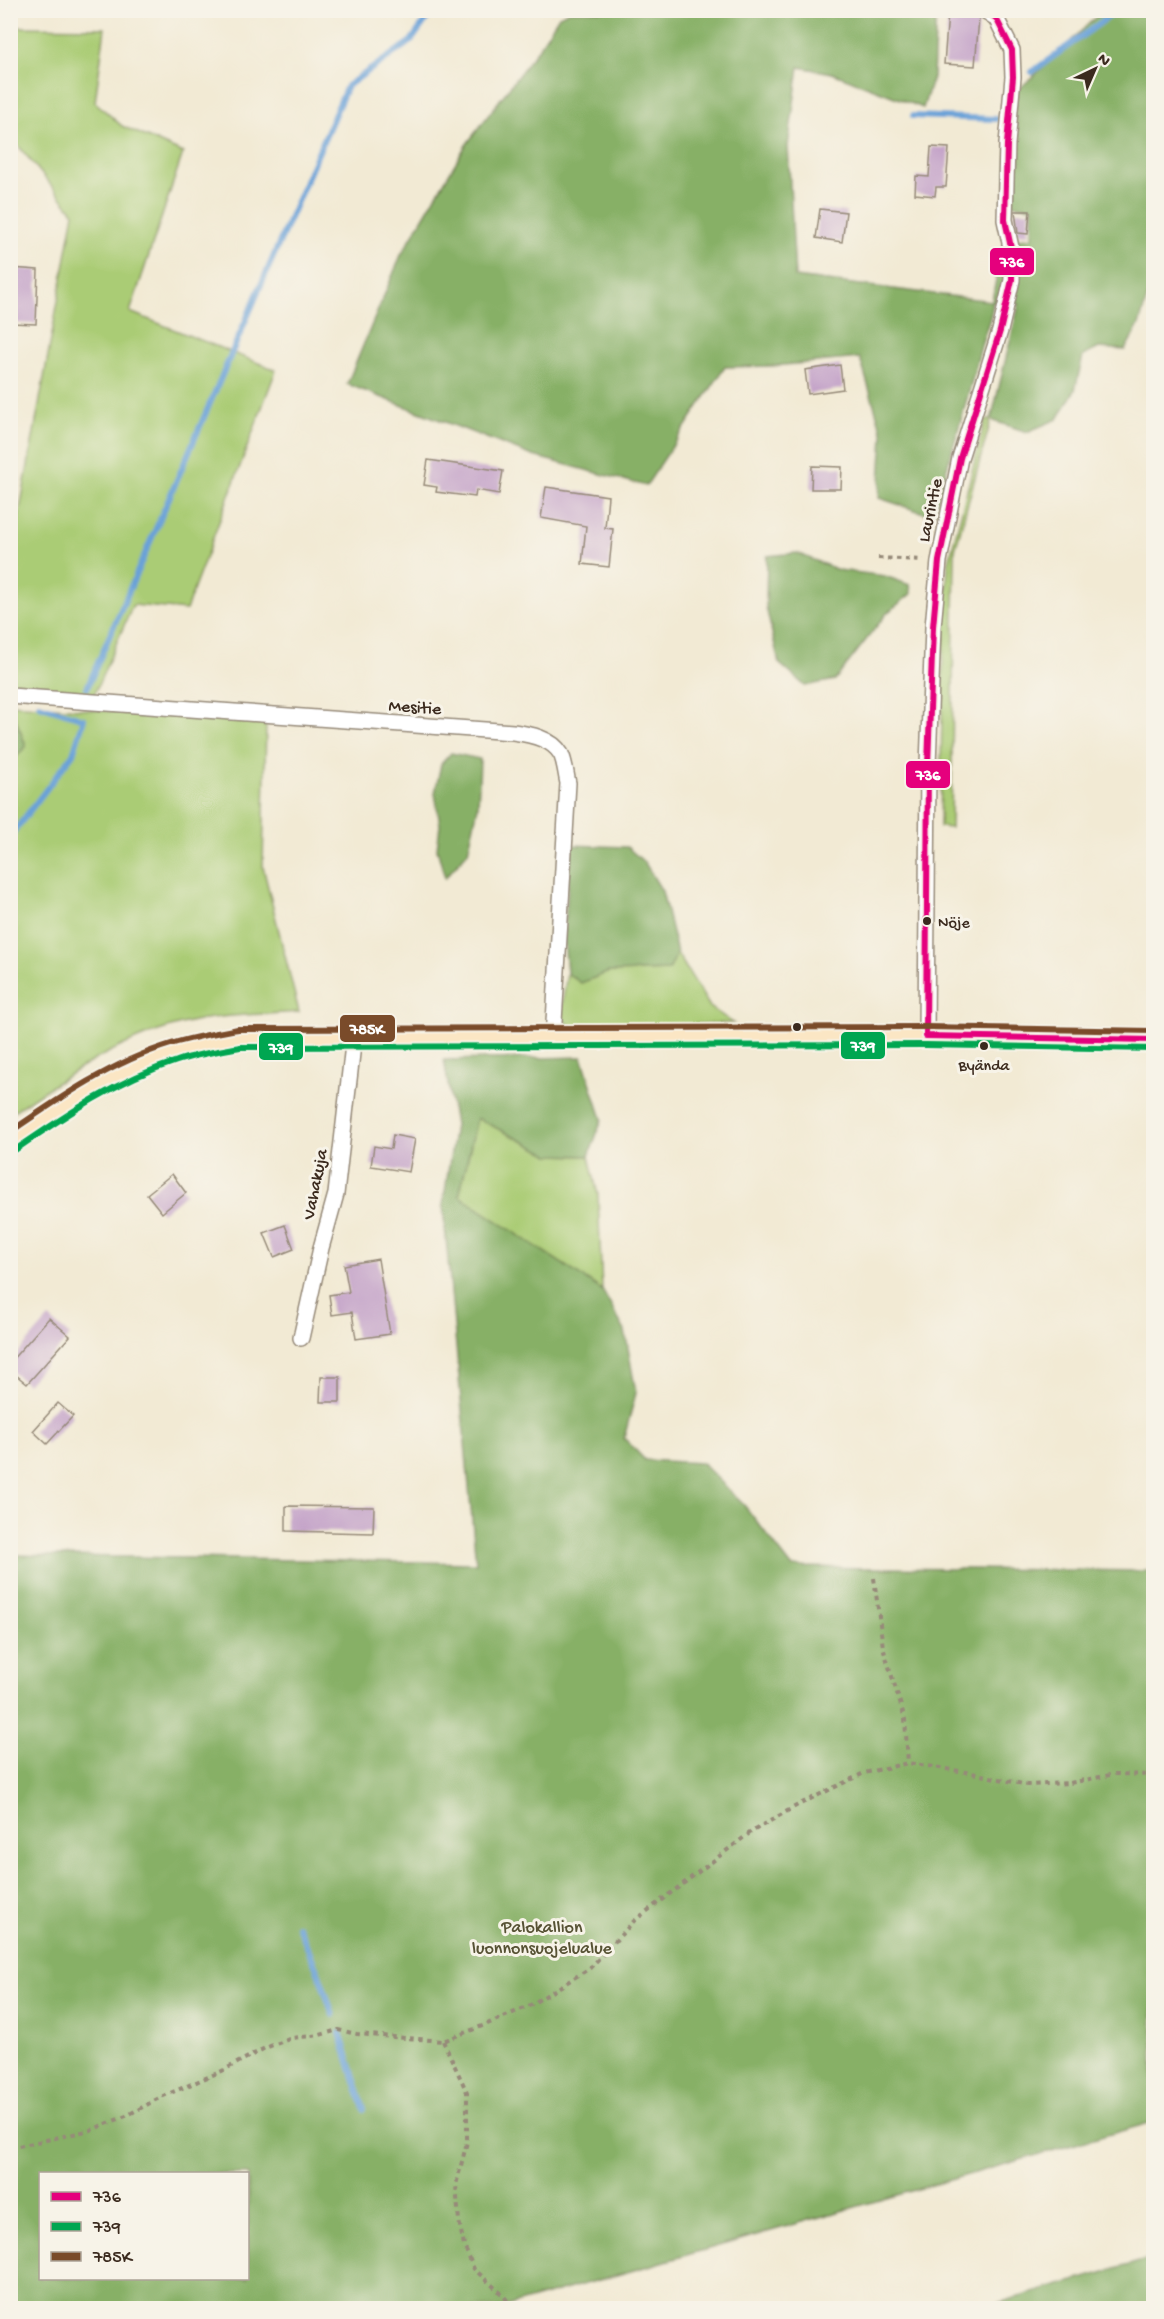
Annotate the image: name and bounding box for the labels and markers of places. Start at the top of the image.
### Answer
marker: Nöje [921,915,933,927]
place label: Nöje [938,915,970,934]
unlabelled marker [791,1021,803,1033]
marker: Byända [978,1040,990,1052]
place label: Byända [958,1058,1011,1077]

